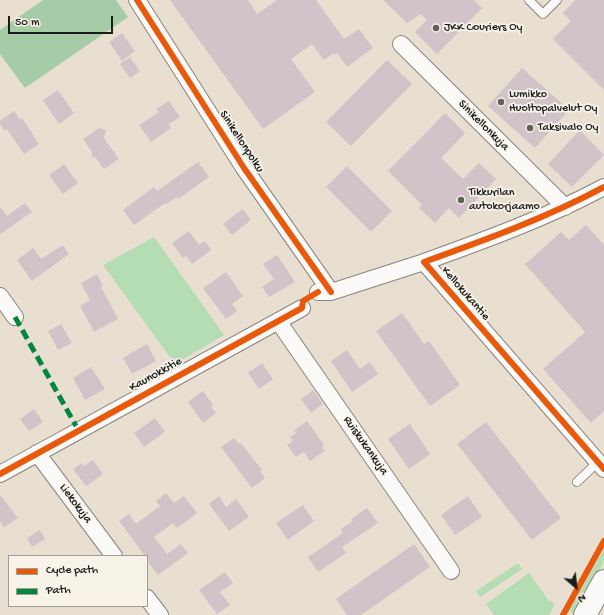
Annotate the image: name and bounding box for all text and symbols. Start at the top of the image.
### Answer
scale bar [10,8,115,34]
text: 50 m [15,16,40,30]
place label: JKK Couriers Oy [444,21,522,35]
marker: JKK Couriers Oy [431,23,441,33]
place label: Lumikko Huoltopalvelut Oy [509,88,597,116]
street label: Sinikellonkuja [454,97,512,155]
marker: Lumikko Huoltopalvelut Oy [496,97,506,107]
street label: Sinikellonpolku [216,108,266,176]
place label: Taksivalo Oy [538,121,598,135]
marker: Taksivalo Oy [525,123,535,133]
place label: Tikkurilan autokorjaamo [469,186,540,214]
marker: Tikkurilan autokorjaamo [456,195,466,205]
street label: Kellokukantie [438,264,492,324]
street label: Kaunokkitie [127,355,185,395]
street label: Ruiskukankuja [339,414,391,478]
street label: Liekokuja [55,481,95,527]
legend [8,555,148,607]
text: Cycle path [46,564,98,578]
north arrow [556,567,596,607]
text: Path [46,584,71,598]
text: N [576,591,588,605]

